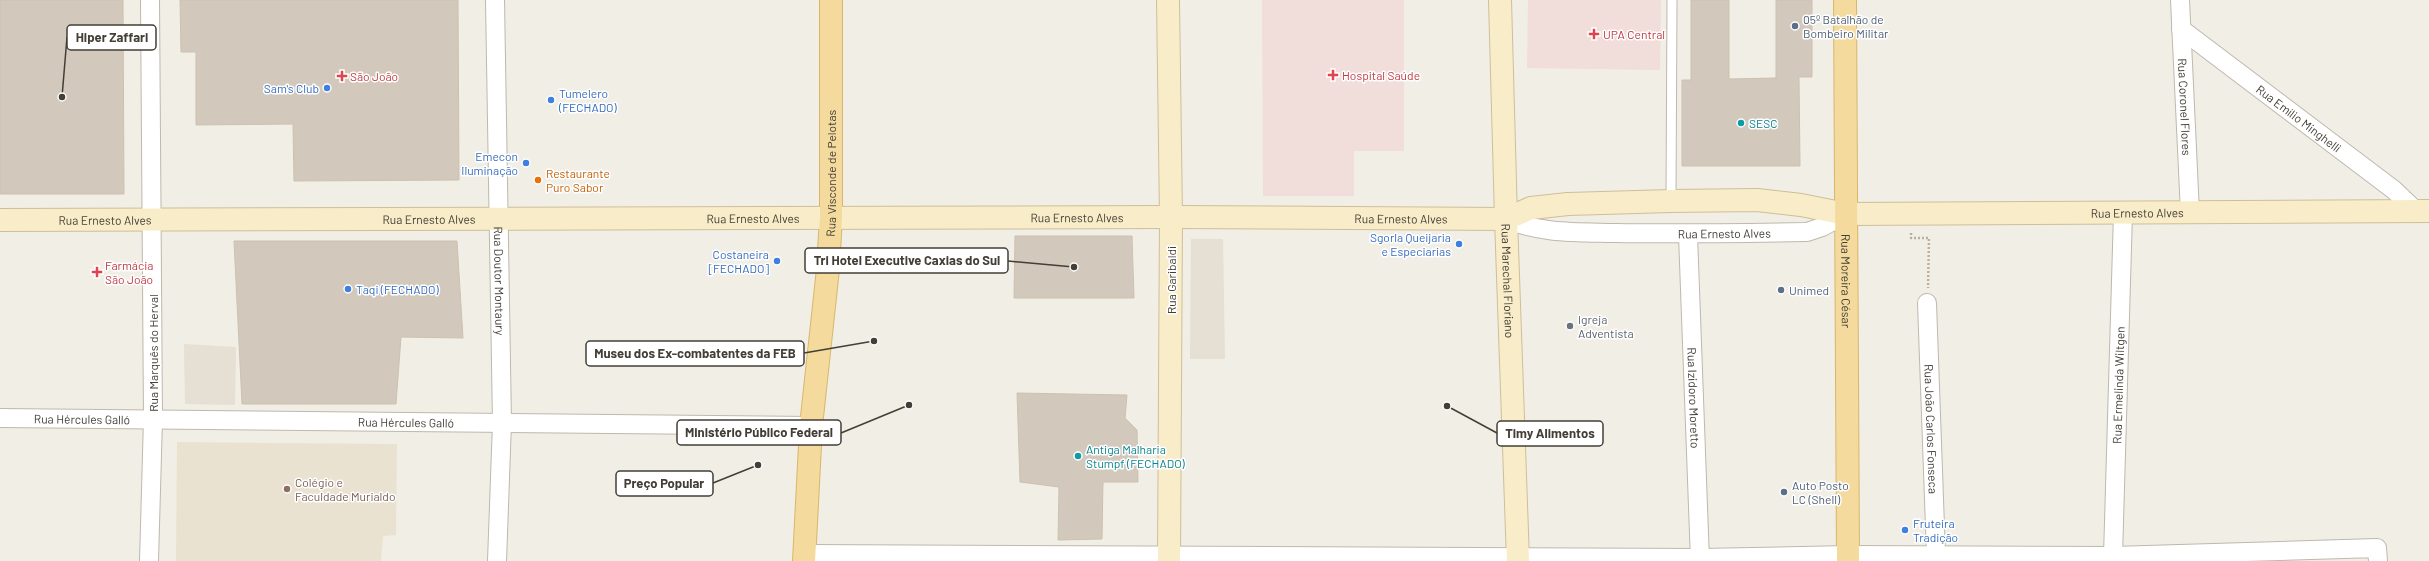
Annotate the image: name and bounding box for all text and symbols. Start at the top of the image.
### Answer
place label: 05º Batalhão de Bombeiro Militar [1803,12,1889,40]
marker: 05º Batalhão de Bombeiro Militar [1790,21,1800,31]
callout: Hiper Zaffari [67,25,156,50]
place label: UPA Central [1603,27,1665,41]
marker: UPA Central [1588,28,1600,40]
text: Hiper Zaffari [76,29,148,45]
street label: Rua Coronel Flores [2176,58,2194,156]
place label: Hospital Saúde [1342,68,1420,82]
place label: São João [350,69,398,83]
marker: Hospital Saúde [1327,69,1339,81]
marker: São João [337,71,347,81]
place label: Sam's Club [264,81,319,95]
street label: Rua Emílio Minghelli [2254,82,2344,155]
marker: Sam's Club [322,83,332,93]
place label: Tumelero (FECHADO) [558,86,618,114]
marker: Tumelero (FECHADO) [546,95,556,105]
street label: Rua Visconde de Pelotas [823,109,838,237]
place label: SESC [1749,116,1778,130]
marker: SESC [1736,118,1746,128]
place label: Emecon Iluminação [461,149,518,177]
marker: Emecon Iluminação [521,158,531,168]
place label: Restaurante Puro Sabor [546,166,610,194]
marker: Restaurante Puro Sabor [533,175,543,185]
street label: Rua Ernesto Alves [2091,205,2184,220]
street label: Rua Ernesto Alves [1030,210,1124,224]
street label: Rua Ernesto Alves [706,211,800,225]
street label: Rua Ernesto Alves [1354,211,1448,226]
street label: Rua Ernesto Alves [382,212,476,226]
street label: Rua Ernesto Alves [58,213,152,227]
street label: Rua Marechal Floriano [1499,223,1517,338]
street label: Rua Doutor Montaury [492,226,508,336]
street label: Rua Ernesto Alves [1678,226,1771,240]
place label: Sgorla Queijaria e Especiarias [1370,230,1451,258]
street label: Rua Moreira César [1839,234,1854,329]
marker: Sgorla Queijaria e Especiarias [1454,239,1464,249]
street label: Rua Garibaldi [1164,246,1178,314]
place label: Costaneira [FECHADO] [708,247,769,275]
callout: Tri Hotel Executive Caxias do Sul [805,248,1008,273]
text: Tri Hotel Executive Caxias do Sul [814,252,1000,268]
marker: Costaneira [FECHADO] [772,256,782,266]
place label: Farmácia São João [105,258,153,286]
marker: Farmácia São João [92,267,102,277]
place label: Taqi (FECHADO) [356,282,439,296]
place label: Unimed [1789,283,1829,297]
marker: Taqi (FECHADO) [343,284,353,294]
marker: Unimed [1776,285,1786,295]
street label: Rua Marquês do Herval [146,294,160,412]
place label: Igreja Adventista [1578,312,1634,340]
marker: Igreja Adventista [1565,321,1575,331]
street label: Rua Ermelinda Wiltgen [2109,326,2127,444]
callout: Museu dos Ex-combatentes da FEB [586,341,804,366]
text: Museu dos Ex-combatentes da FEB [594,345,796,361]
street label: Rua Izidoro Moretto [1685,347,1703,449]
street label: Rua João Carlos Fonseca [1922,364,1941,494]
street label: Rua Hércules Galló [34,411,130,426]
street label: Rua Hércules Galló [358,415,454,429]
callout: Ministério Público Federal [677,420,841,445]
callout: Timy Alimentos [1497,421,1603,446]
text: Ministério Público Federal [685,424,833,440]
text: Timy Alimentos [1505,425,1595,441]
place label: Antiga Malharia Stumpf (FECHADO) [1086,442,1186,470]
marker: Antiga Malharia Stumpf (FECHADO) [1073,451,1083,461]
callout: Preço Popular [616,471,713,496]
place label: Colégio e Faculdade Murialdo [295,475,395,503]
text: Preço Popular [624,475,704,491]
place label: Auto Posto LC (Shell) [1792,478,1849,506]
marker: Colégio e Faculdade Murialdo [282,484,292,494]
marker: Auto Posto LC (Shell) [1779,487,1789,497]
place label: Fruteira Tradição [1913,516,1958,544]
marker: Fruteira Tradição [1900,525,1910,535]

